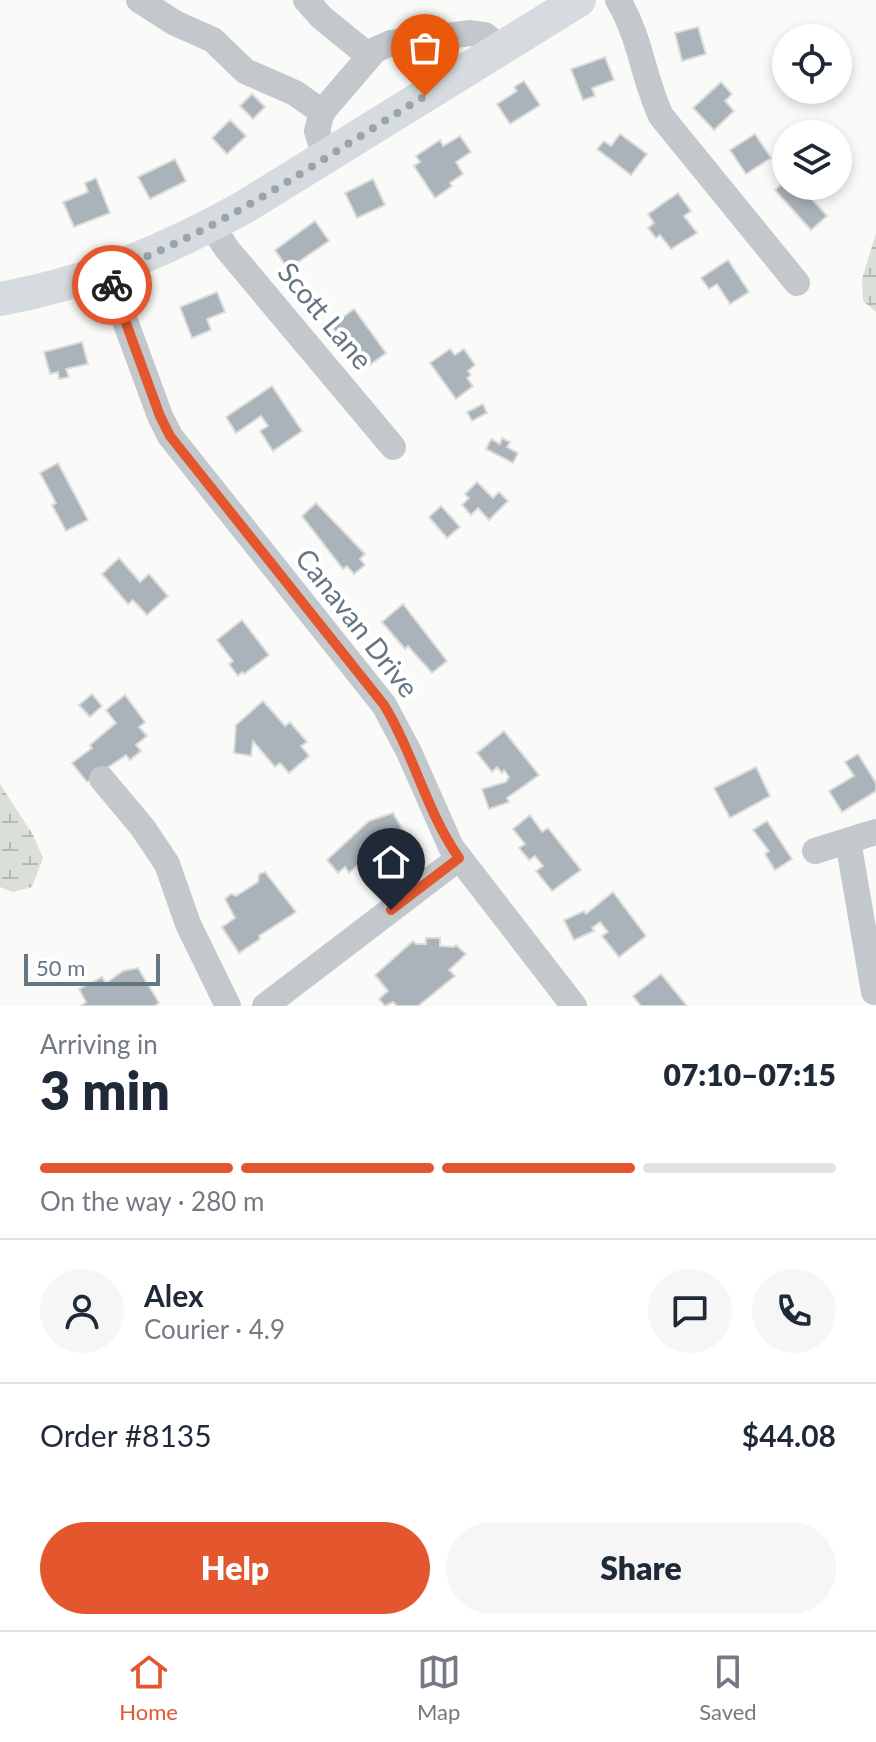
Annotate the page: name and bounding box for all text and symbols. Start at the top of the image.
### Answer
pin [391,14.0,459,96]
map controls [772,24,852,200]
button: locate [772,24,852,104]
icon: bag [403,26,447,70]
button: layers [772,120,852,200]
courier [72,245,152,325]
street label: Scott Lane [271,255,380,376]
icon: bike [90,263,134,307]
street label: Canavan Drive [289,541,426,704]
pin [357,828,425,910]
icon: home [369,840,413,884]
scale bar [24,950,160,986]
text: 50 m [36,954,85,981]
text: Arriving in [40,1028,158,1060]
text: 07:10–07:15 [663,1056,836,1092]
text: 3 min [40,1059,170,1121]
text: On the way · 280 m [40,1185,264,1217]
button: person [40,1269,124,1353]
button: chat [648,1269,732,1353]
button: phone [752,1269,836,1353]
text: Alex [144,1277,204,1313]
text: Courier · 4.9 [144,1313,285,1345]
text: Order #8135 [40,1417,212,1453]
text: $44.08 [742,1417,836,1453]
button: Help [40,1522,430,1614]
button: Share [446,1522,836,1614]
tab: Home [119,1650,178,1725]
tab: Map [417,1650,461,1725]
tab: Saved [699,1650,757,1725]

